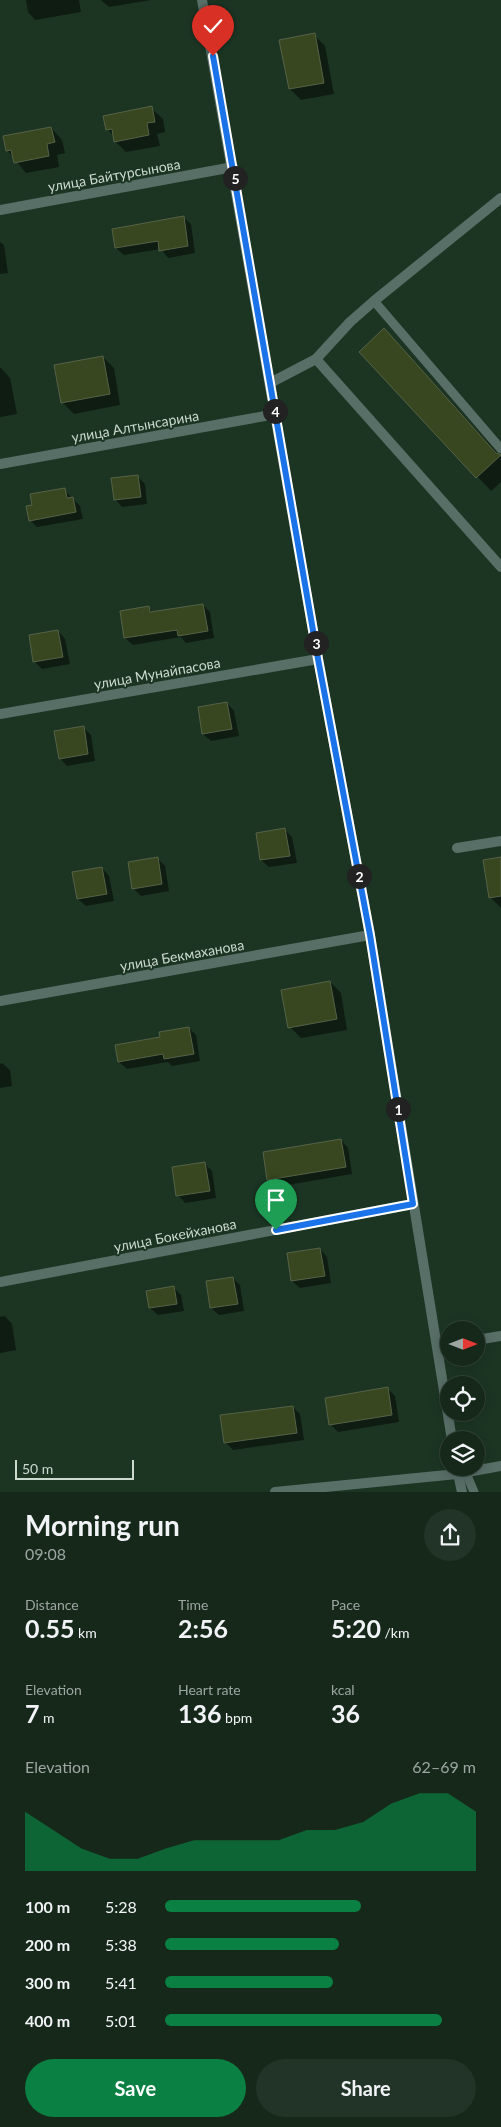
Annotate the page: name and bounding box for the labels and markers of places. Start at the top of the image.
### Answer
pin [192,5,234,56]
pin: 5 [222,166,248,190]
pin: 4 [262,398,288,424]
pin: 3 [304,630,328,656]
pin: 2 [346,864,372,888]
pin: 1 [386,1096,410,1122]
pin [255,1179,297,1230]

